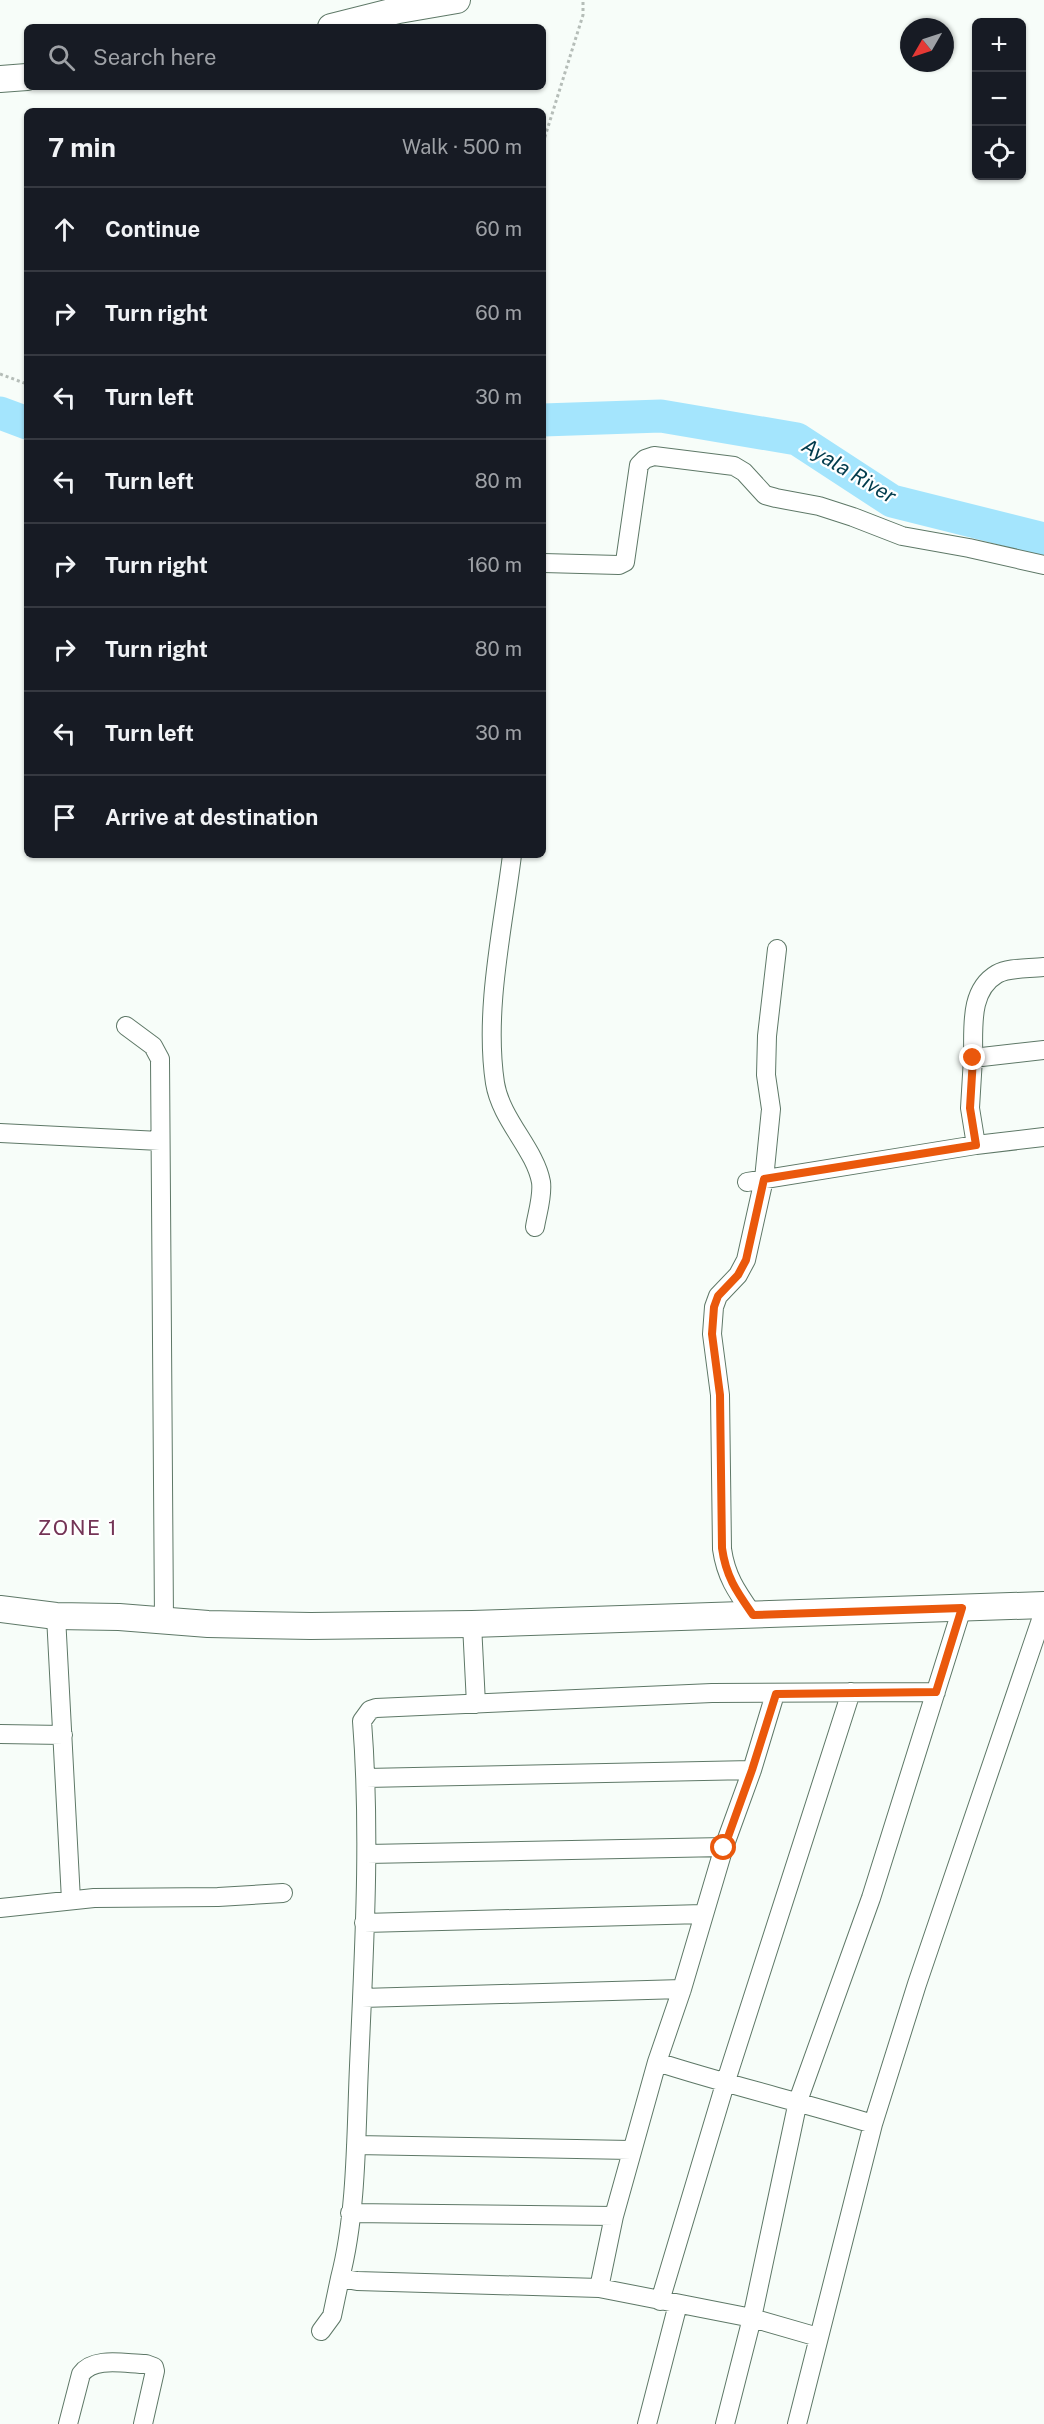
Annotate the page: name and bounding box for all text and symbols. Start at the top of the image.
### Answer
north arrow [900,18,954,72]
map controls [972,18,1026,180]
button: + [972,18,1026,72]
search box [24,24,546,90]
icon: search [45,41,78,74]
text: Search here [93,44,217,70]
button: − [972,72,1026,126]
button: locate [972,126,1026,180]
text: 7 min [48,132,116,163]
text: Walk · 500 m [402,135,522,159]
icon: ahead [48,213,81,246]
text: Continue [105,216,200,242]
text: 60 m [475,217,522,241]
icon: right [48,297,81,330]
text: Turn right [105,300,208,326]
text: 60 m [475,301,522,325]
icon: left [48,381,81,414]
text: Turn left [105,384,194,410]
text: 30 m [475,385,522,409]
water label: Ayala River [798,433,902,509]
icon: left [48,465,81,498]
text: Turn left [105,468,194,494]
text: 80 m [475,469,522,493]
icon: right [48,549,81,582]
text: Turn right [105,552,208,578]
text: 160 m [467,553,522,577]
icon: right [48,633,81,666]
text: Turn right [105,636,208,662]
text: 80 m [475,637,522,661]
icon: left [48,717,81,750]
text: Turn left [105,720,194,746]
text: 30 m [475,721,522,745]
icon: arrive [48,801,81,834]
text: Arrive at destination [105,804,318,830]
route end [959,1044,985,1070]
district label: ZONE 1 [38,1515,118,1540]
route start [710,1834,736,1860]

